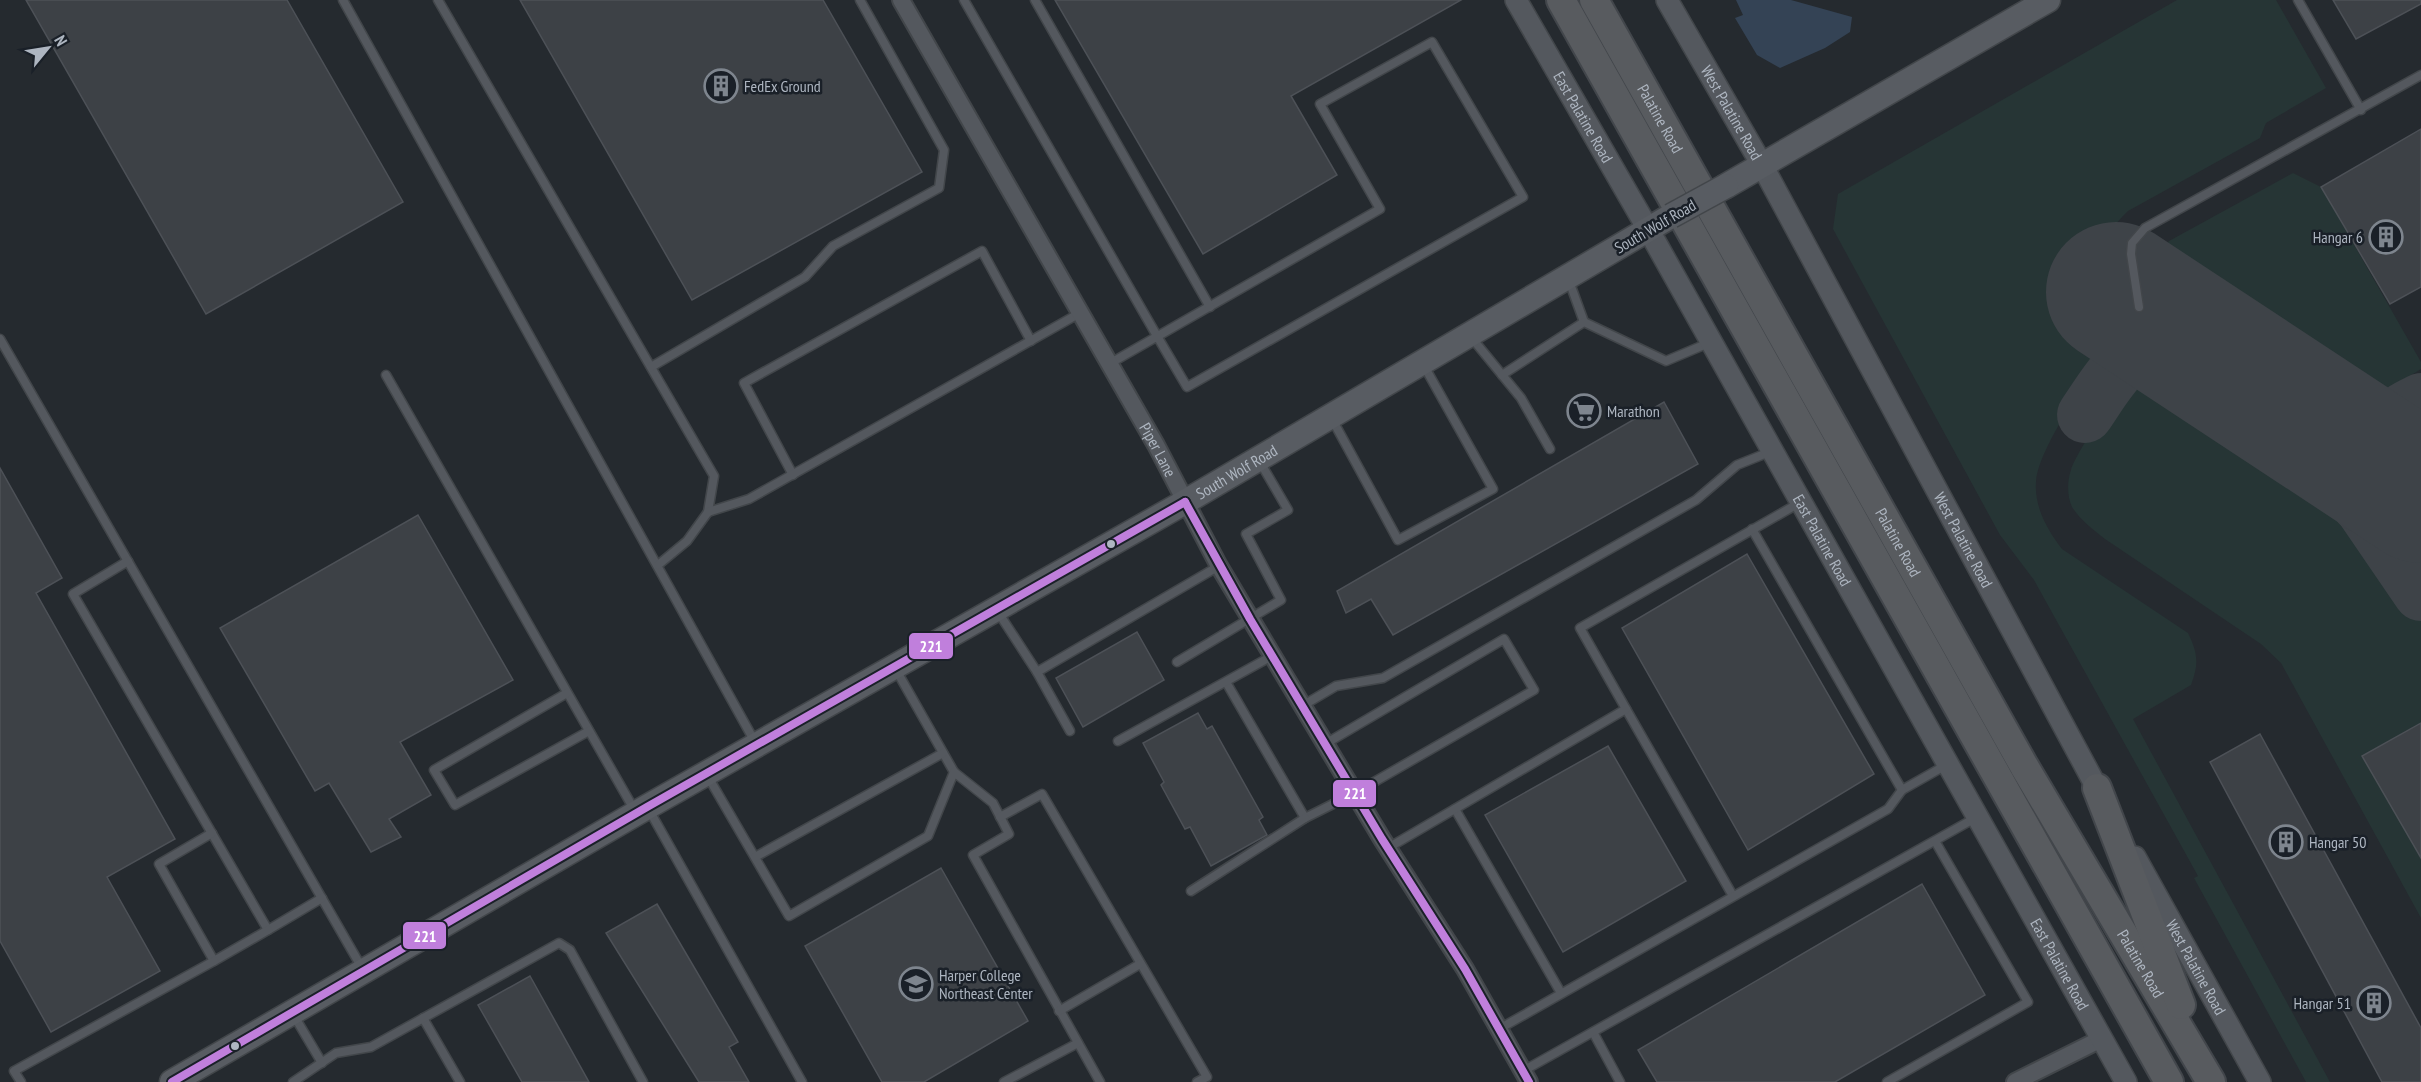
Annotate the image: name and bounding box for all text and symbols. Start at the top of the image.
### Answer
north arrow [18,18,78,78]
text: N [50,32,72,49]
street label: West Palatine Road [1697,62,1767,163]
building icon: FedEx Ground [703,68,739,104]
street label: East Palatine Road [1549,68,1618,166]
place label: FedEx Ground [744,76,821,96]
street label: Palatine Road [1633,81,1688,157]
street label: South Wolf Road [1611,195,1699,257]
building icon: Hangar 6 [2368,219,2404,255]
place label: Hangar 6 [2313,227,2363,247]
supermarket icon: Marathon [1566,393,1602,429]
place label: Marathon [1607,401,1660,421]
street label: Piper Lane [1135,419,1181,480]
street label: South Wolf Road [1192,440,1281,503]
street label: West Palatine Road [1930,489,1997,591]
street label: East Palatine Road [1789,491,1856,590]
street label: Palatine Road [1871,505,1926,580]
unlabelled marker [1105,538,1117,550]
line badge: 221 [908,632,954,660]
text: 221 [920,636,942,656]
line badge: 221 [1332,779,1377,808]
text: 221 [1344,783,1366,803]
building icon: Hangar 50 [2268,824,2304,860]
place label: Hangar 50 [2309,832,2367,852]
street label: East Palatine Road [2026,915,2094,1014]
street label: West Palatine Road [2162,916,2231,1018]
line badge: 221 [402,921,447,950]
text: 221 [414,926,436,946]
street label: Palatine Road [2113,926,2169,1001]
place label: Harper College Northeast Center [939,965,1033,1003]
school or university icon: Harper College Northeast Center [898,966,934,1002]
building icon: Hangar 51 [2356,985,2392,1021]
place label: Hangar 51 [2294,993,2351,1013]
unlabelled marker [229,1040,241,1052]

